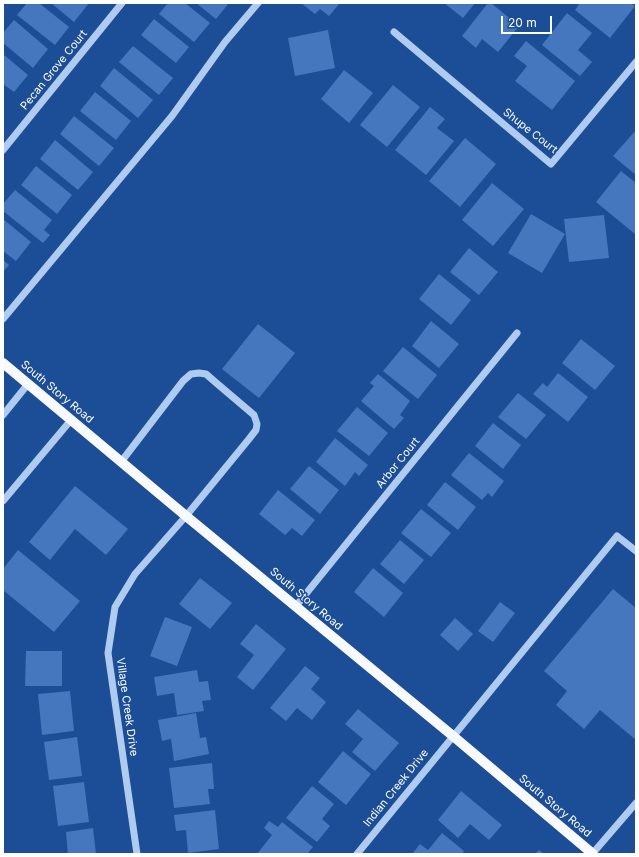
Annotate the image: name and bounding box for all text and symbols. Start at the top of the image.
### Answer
scale bar [503,8,554,34]
text: 20 m [508,15,537,30]
street label: Pecan Grove Court [18,28,90,112]
street label: Shupe Court [500,106,560,156]
street label: South Story Road [18,358,96,426]
street label: Arbor Court [374,435,422,491]
street label: South Story Road [267,565,345,633]
street label: Village Creek Drive [114,657,140,757]
street label: Indian Creek Drive [361,747,431,829]
street label: South Story Road [516,772,594,840]

